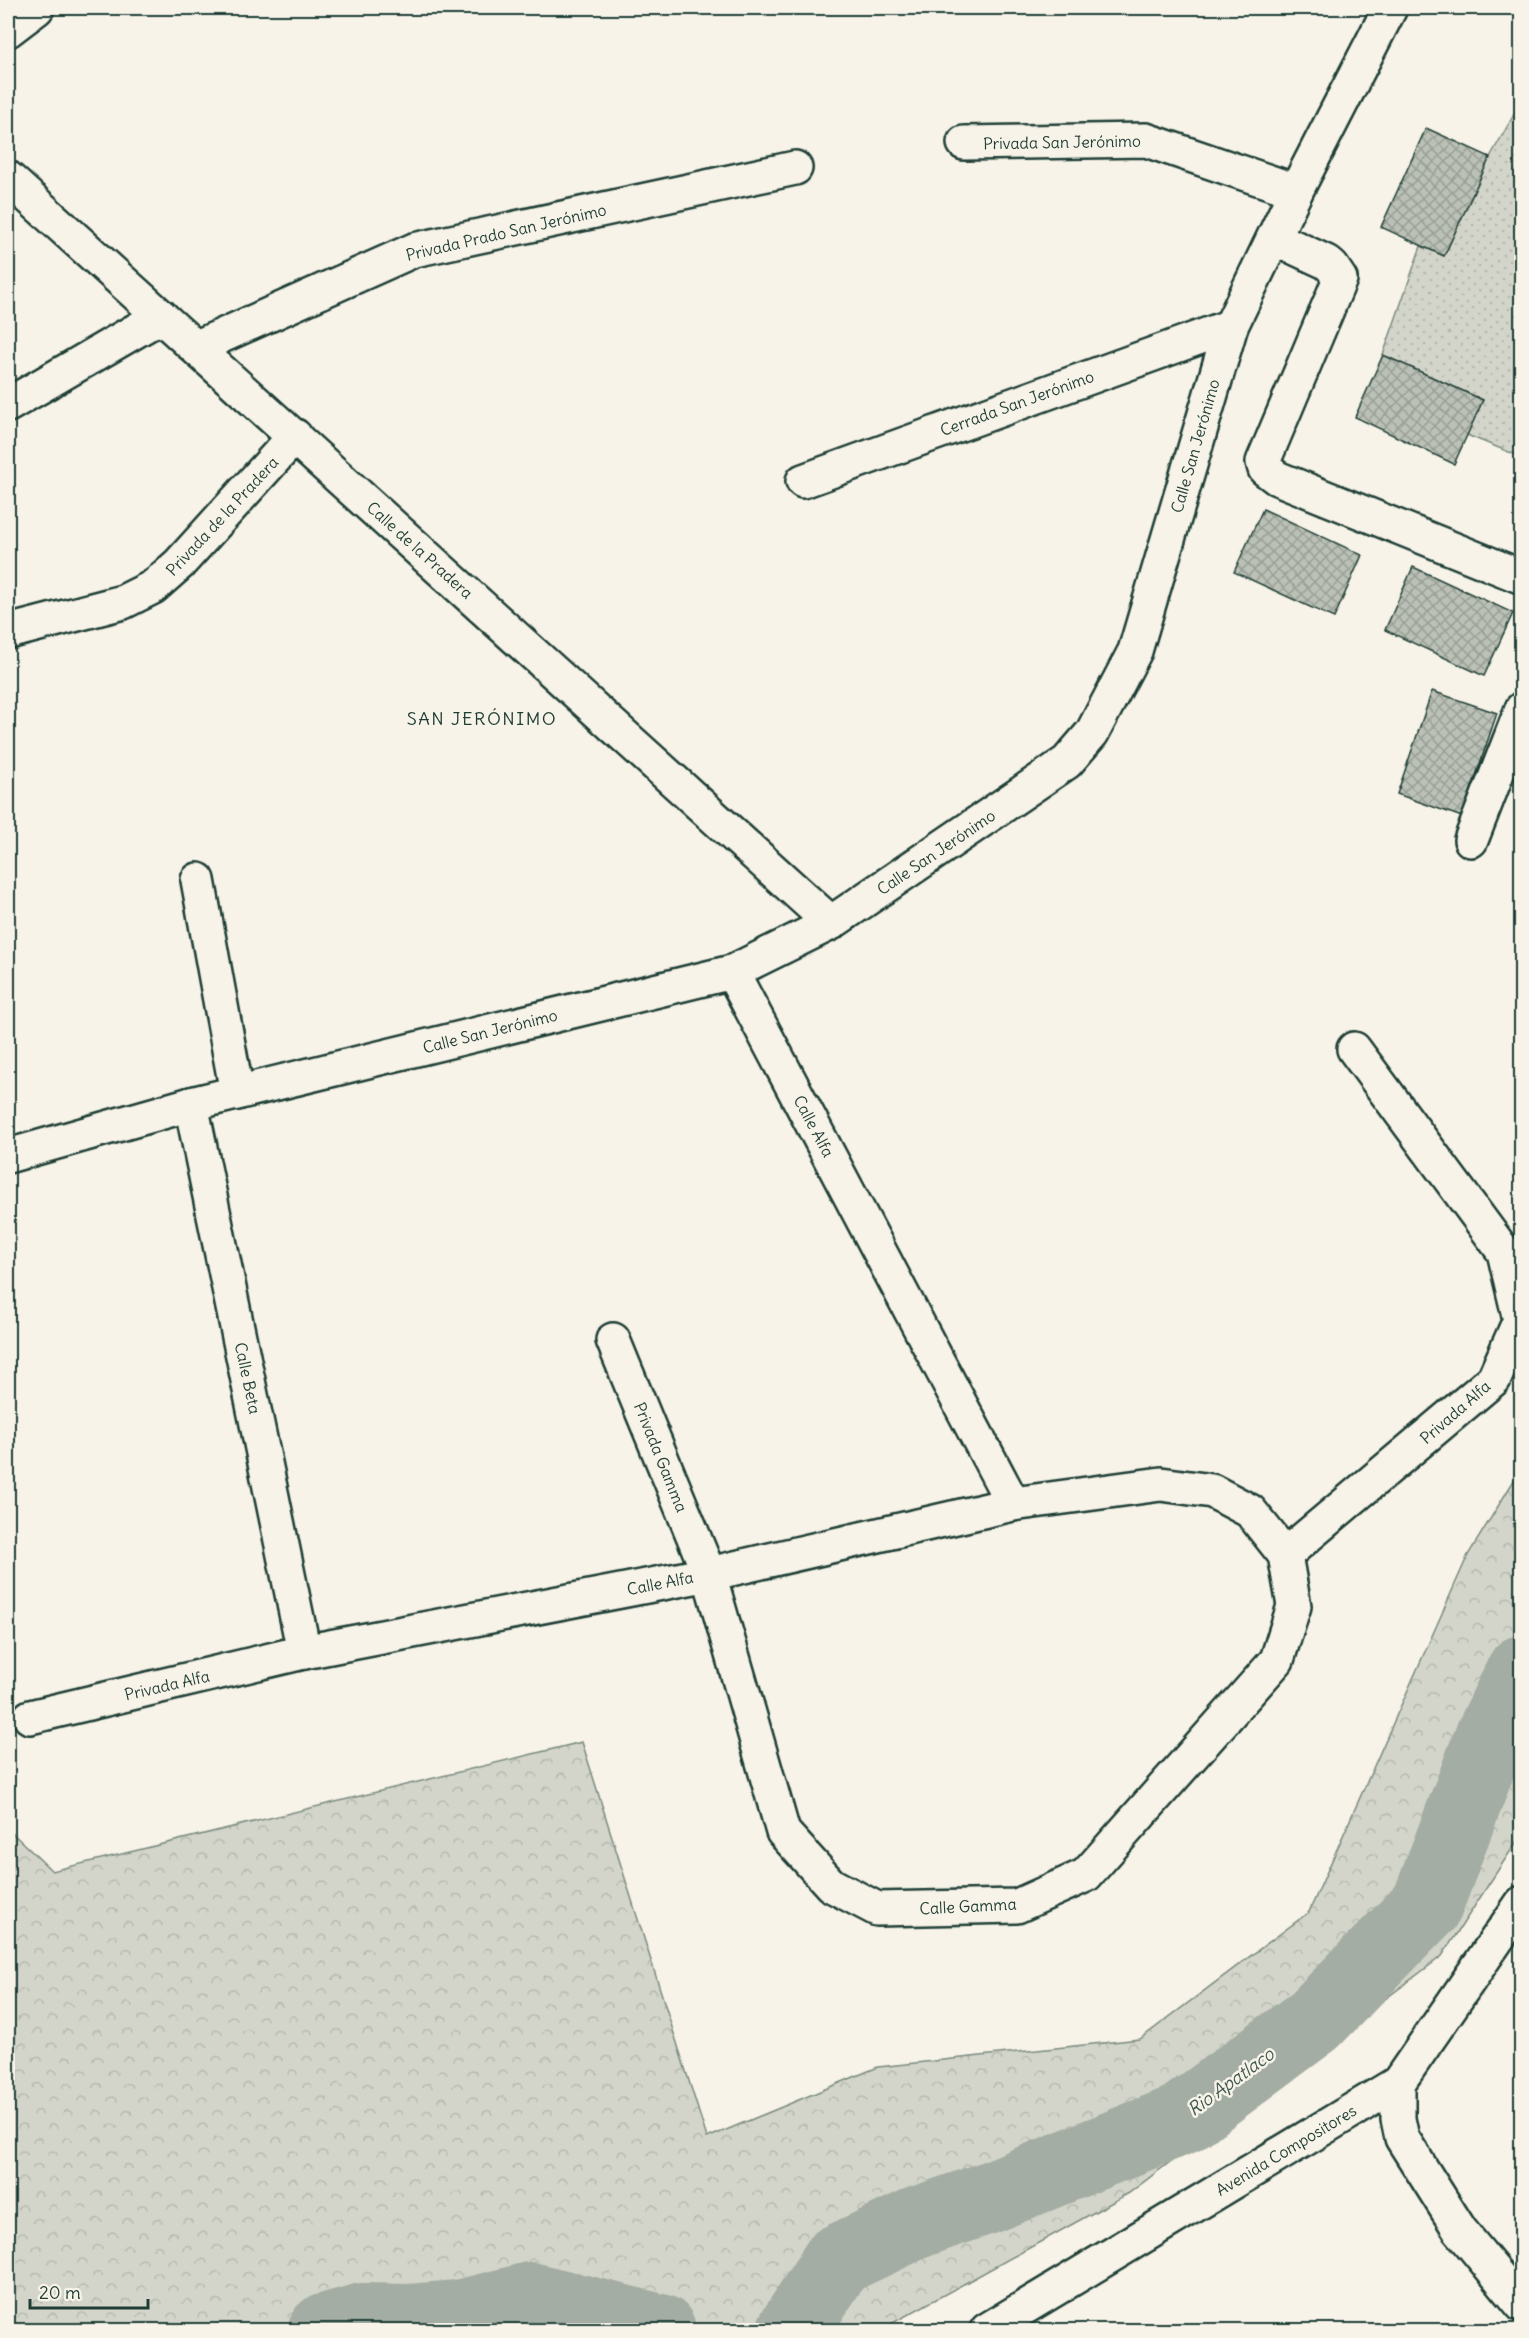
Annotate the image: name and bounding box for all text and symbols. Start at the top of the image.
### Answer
street label: Privada San Jerónimo [983,131,1141,153]
street label: Privada Prado San Jerónimo [404,199,608,265]
street label: Cerrada San Jerónimo [937,366,1097,440]
street label: Calle San Jerónimo [1166,377,1224,515]
street label: Privada de la Pradera [162,452,282,580]
street label: Calle de la Pradera [363,497,477,603]
district label: SAN JERÓNIMO [407,707,557,730]
street label: Calle San Jerónimo [873,805,999,899]
street label: Calle San Jerónimo [421,1005,559,1057]
street label: Calle Alfa [789,1092,839,1160]
street label: Calle Beta [231,1340,265,1416]
street label: Privada Alfa [1416,1376,1494,1448]
street label: Privada Gamma [630,1399,692,1515]
street label: Calle Alfa [625,1567,695,1599]
street label: Privada Alfa [122,1665,212,1705]
street label: Calle Gamma [919,1893,1017,1919]
water label: Rio Apatlaco [1183,2042,1279,2121]
street label: Avenida Compositores [1212,2100,1360,2200]
scale bar [30,2272,148,2310]
text: 20 m [39,2281,81,2304]

